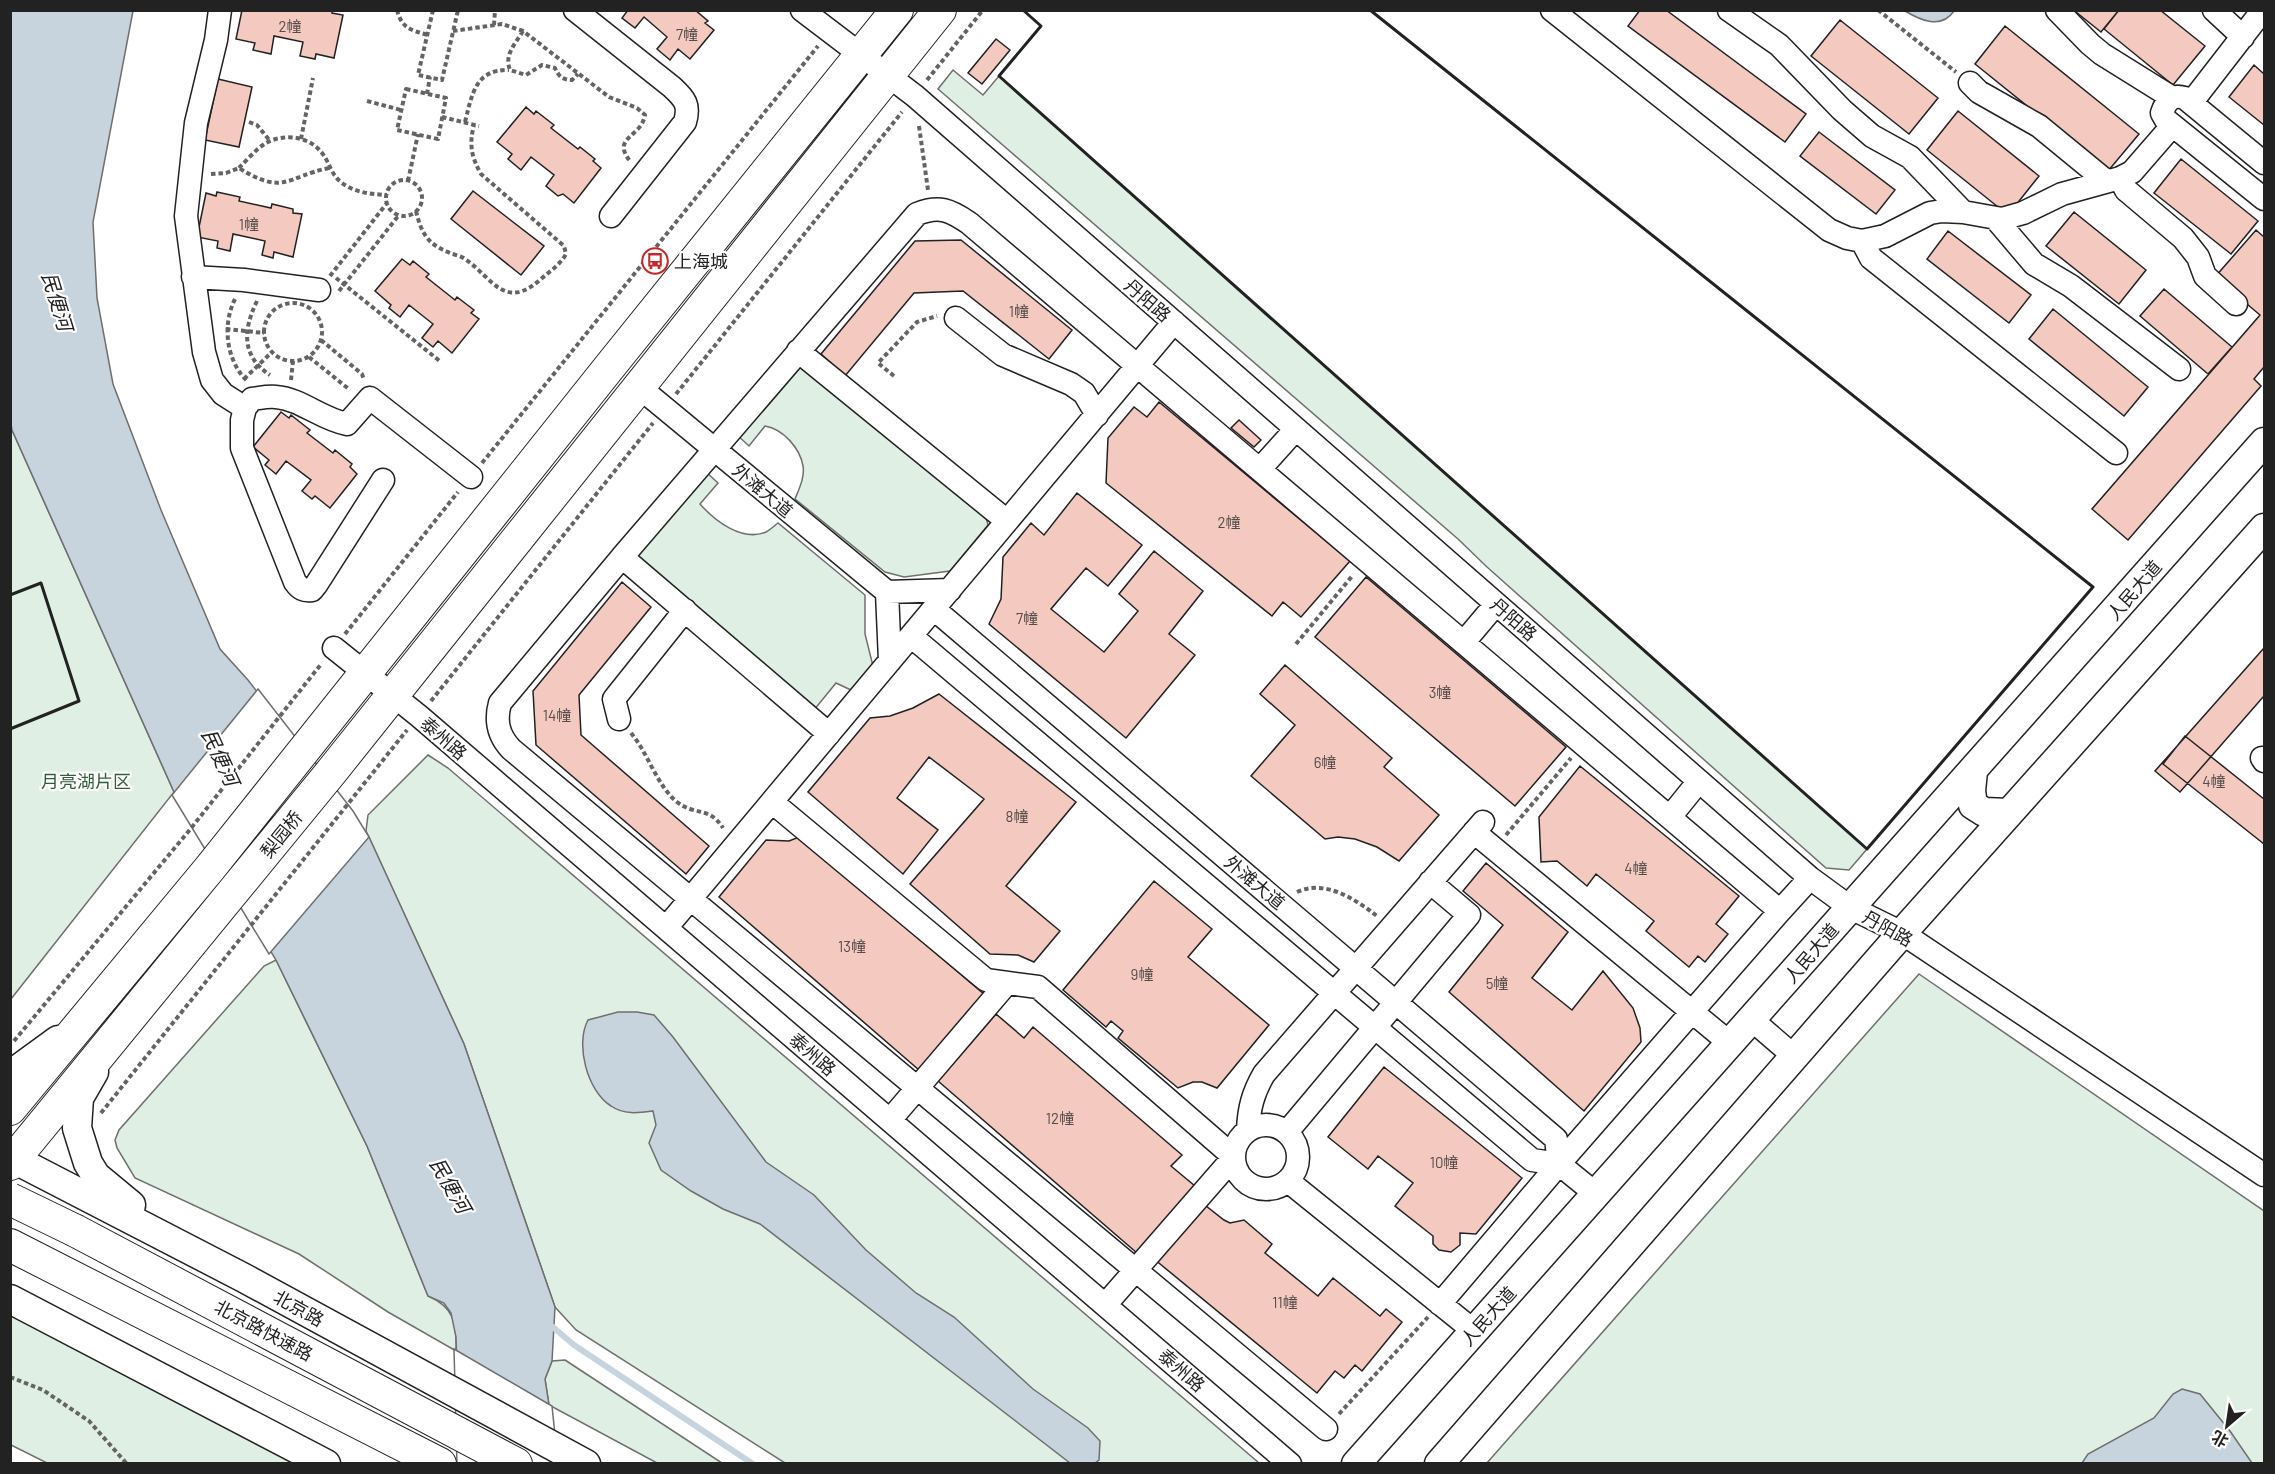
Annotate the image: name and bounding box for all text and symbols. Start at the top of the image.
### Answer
house number: 2幢 [278,17,302,35]
house number: 7幢 [676,25,698,43]
house number: 1幢 [239,215,259,233]
bus stop icon: 上海城 [640,246,670,276]
place label: 上海城 [674,250,728,272]
water label: 民便河 [38,269,79,337]
street label: 丹阳路 [1120,274,1176,326]
house number: 1幢 [1009,302,1029,320]
street label: 外滩大道 [728,458,798,522]
house number: 2幢 [1217,513,1241,531]
street label: 人民大道 [2102,556,2166,624]
street label: 丹阳路 [1486,593,1542,645]
house number: 7幢 [1016,609,1038,627]
house number: 3幢 [1429,683,1451,701]
house number: 14幢 [543,706,571,724]
street label: 泰州路 [416,712,472,764]
water label: 民便河 [197,725,246,793]
house number: 6幢 [1314,753,1336,771]
park label: 月亮湖片区 [41,770,131,792]
house number: 4幢 [2202,772,2226,790]
street label: 梨园桥 [255,806,307,862]
house number: 8幢 [1006,807,1028,825]
street label: 外滩大道 [1220,850,1290,914]
house number: 4幢 [1624,859,1648,877]
street label: 丹阳路 [1859,905,1917,951]
street label: 人民大道 [1779,919,1843,987]
house number: 13幢 [838,937,866,955]
house number: 9幢 [1131,965,1153,983]
house number: 5幢 [1486,974,1508,992]
street label: 泰州路 [785,1028,841,1080]
house number: 12幢 [1046,1109,1074,1127]
water label: 民便河 [426,1153,478,1220]
house number: 10幢 [1430,1153,1458,1171]
street label: 人民大道 [1456,1282,1520,1350]
street label: 北京路 [270,1285,328,1331]
house number: 11幢 [1272,1293,1298,1311]
street label: 北京路快速路 [211,1295,317,1365]
street label: 泰州路 [1154,1344,1210,1396]
north arrow [2197,1396,2257,1456]
text: 北 [2208,1427,2231,1452]

